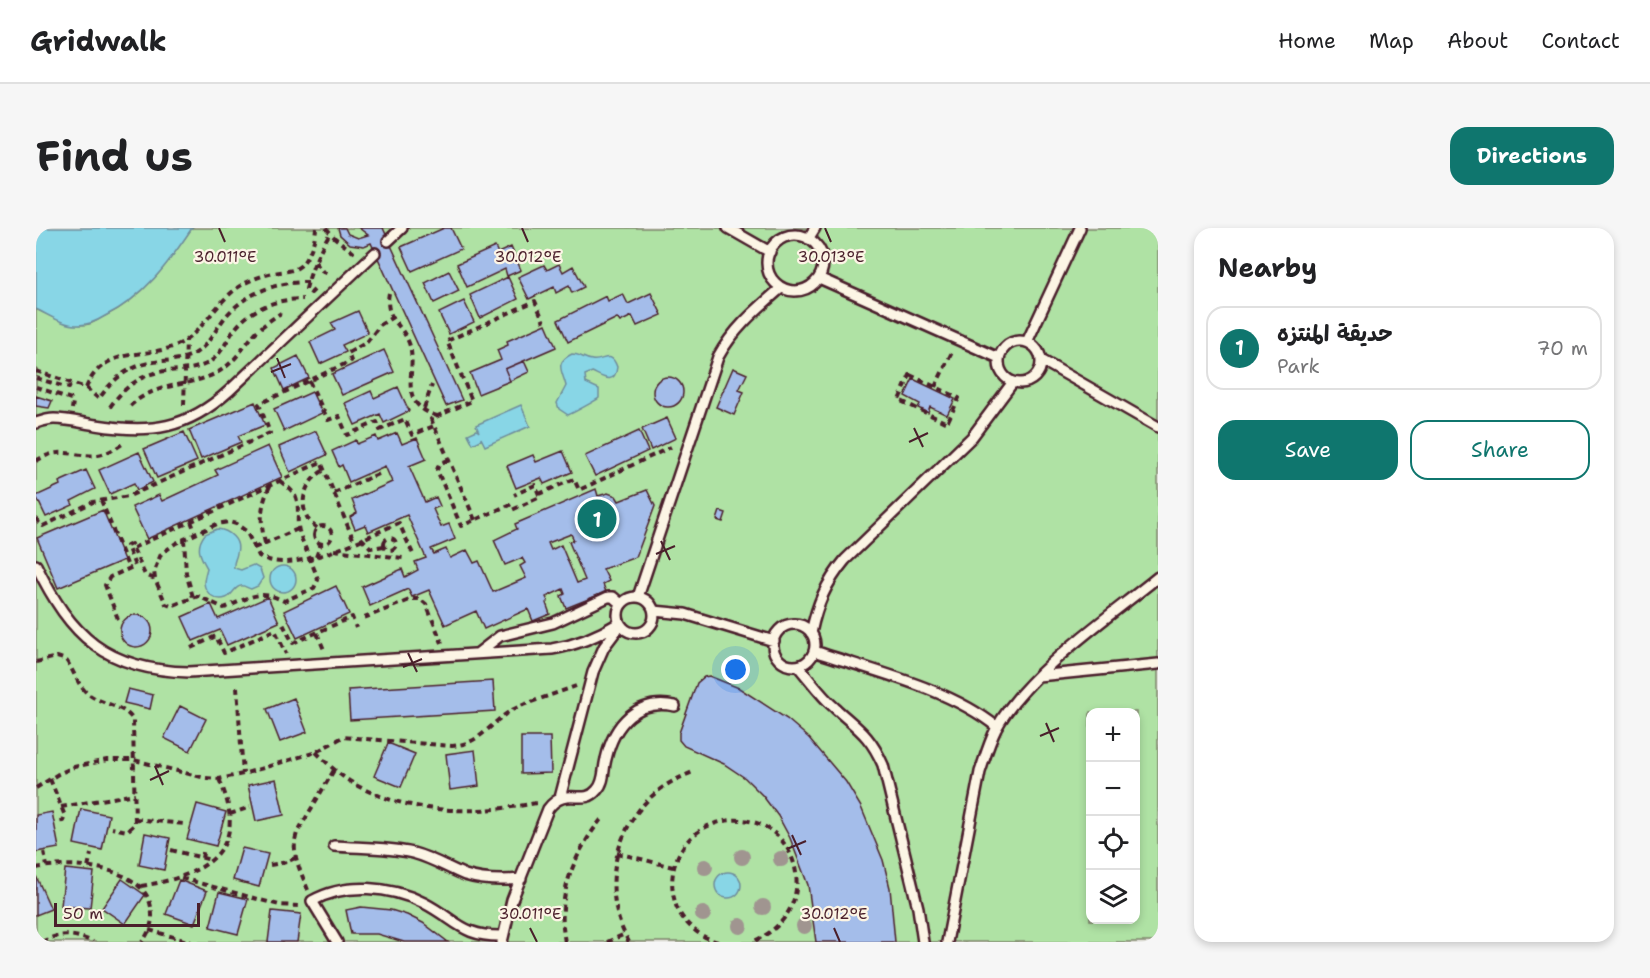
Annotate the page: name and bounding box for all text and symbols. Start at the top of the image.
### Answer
text: Gridwalk [30,22,167,60]
text: Home [1278,27,1336,55]
text: Map [1369,27,1414,55]
text: About [1447,27,1508,55]
text: Contact [1541,27,1620,55]
button: Directions [1450,127,1614,185]
text: Find us [36,128,193,184]
text: 30.011°E [194,247,256,267]
text: 30.012°E [495,247,561,267]
text: 30.013°E [798,247,864,267]
text: Nearby [1218,250,1317,285]
text: حديقة المنتزه [1277,319,1393,348]
text: 1 [1235,335,1244,361]
text: 70 m [1536,335,1588,361]
text: Park [1277,353,1320,379]
button: Save [1218,420,1398,480]
button: Share [1410,420,1590,480]
pin: 1 [578,496,616,542]
your location [721,655,750,684]
map controls [1086,708,1140,924]
button: + [1086,708,1140,762]
button: − [1086,762,1140,816]
button: locate [1086,816,1140,870]
button: layers [1086,870,1140,924]
scale bar [54,900,200,928]
text: 50 m [63,903,103,924]
text: 30.011°E [499,904,561,924]
text: 30.012°E [801,904,867,924]

